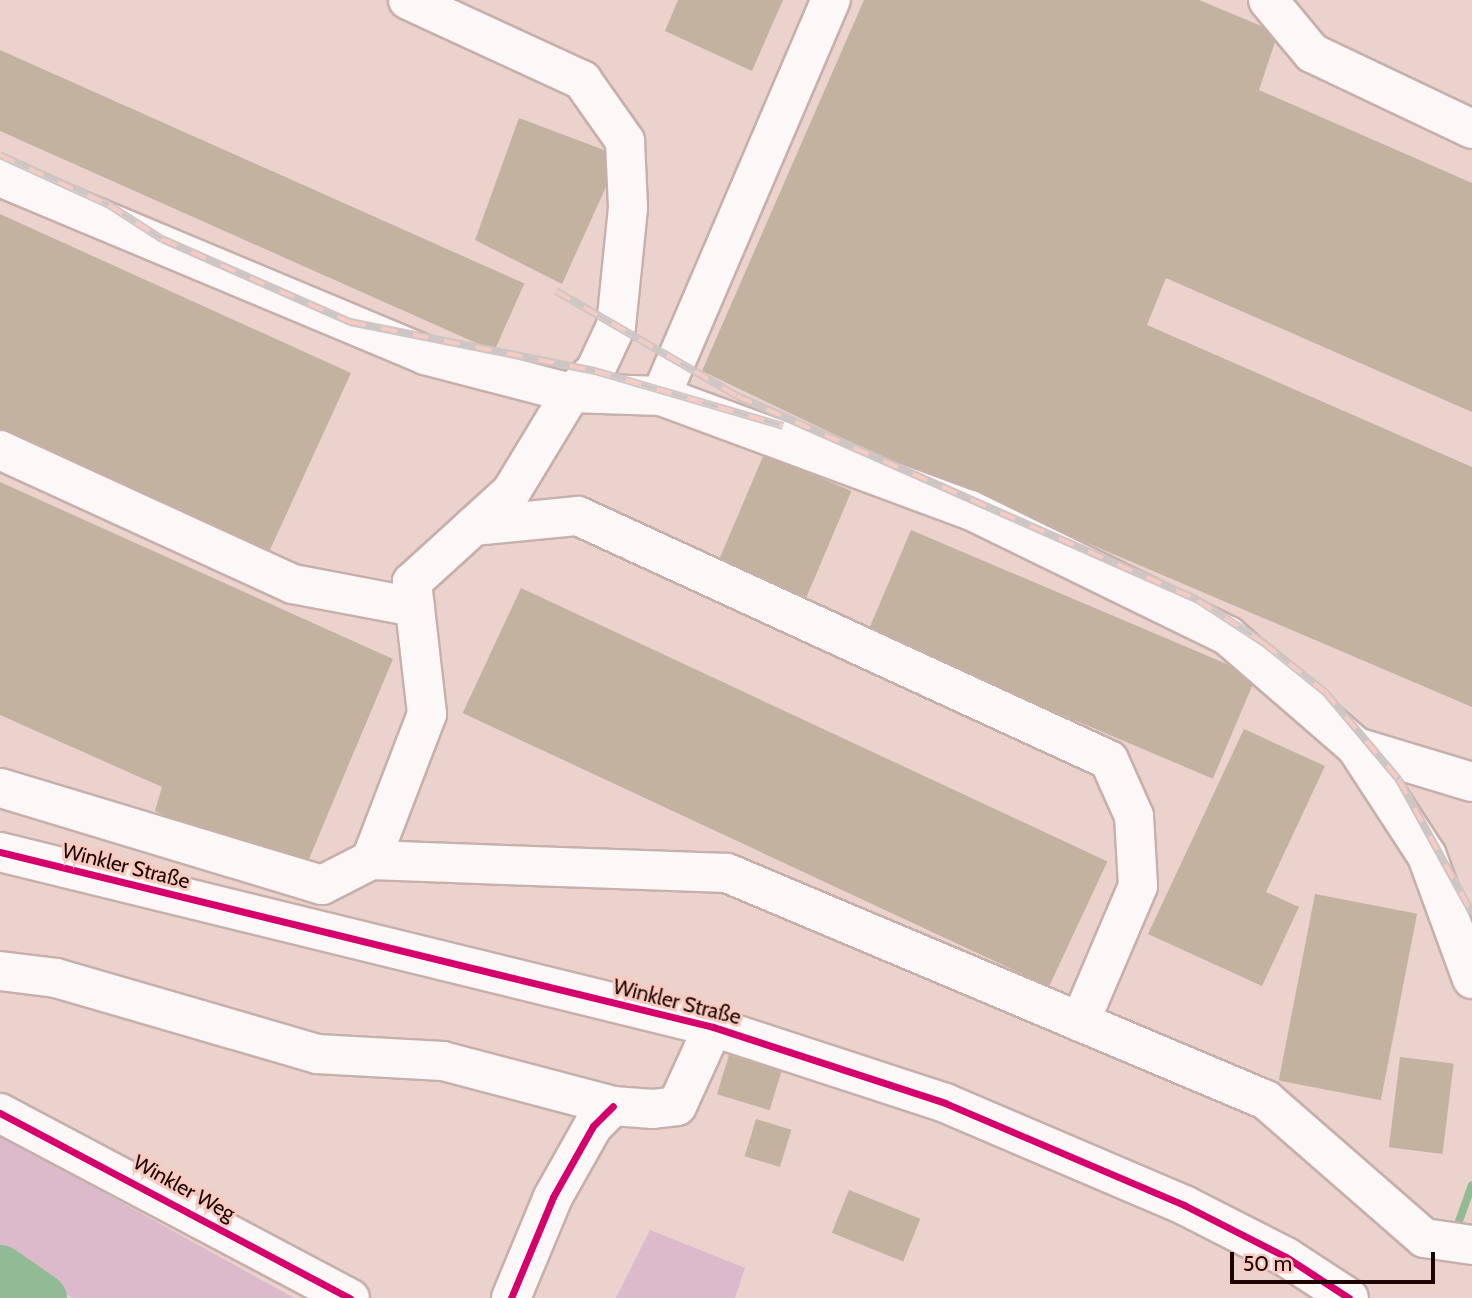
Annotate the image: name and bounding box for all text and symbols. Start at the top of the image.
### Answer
street label: Winkler Straße [60,838,192,894]
street label: Winkler Straße [611,974,743,1030]
street label: Winkler Weg [129,1150,239,1226]
scale bar [1234,1238,1439,1282]
text: 50 m [1243,1251,1292,1276]

